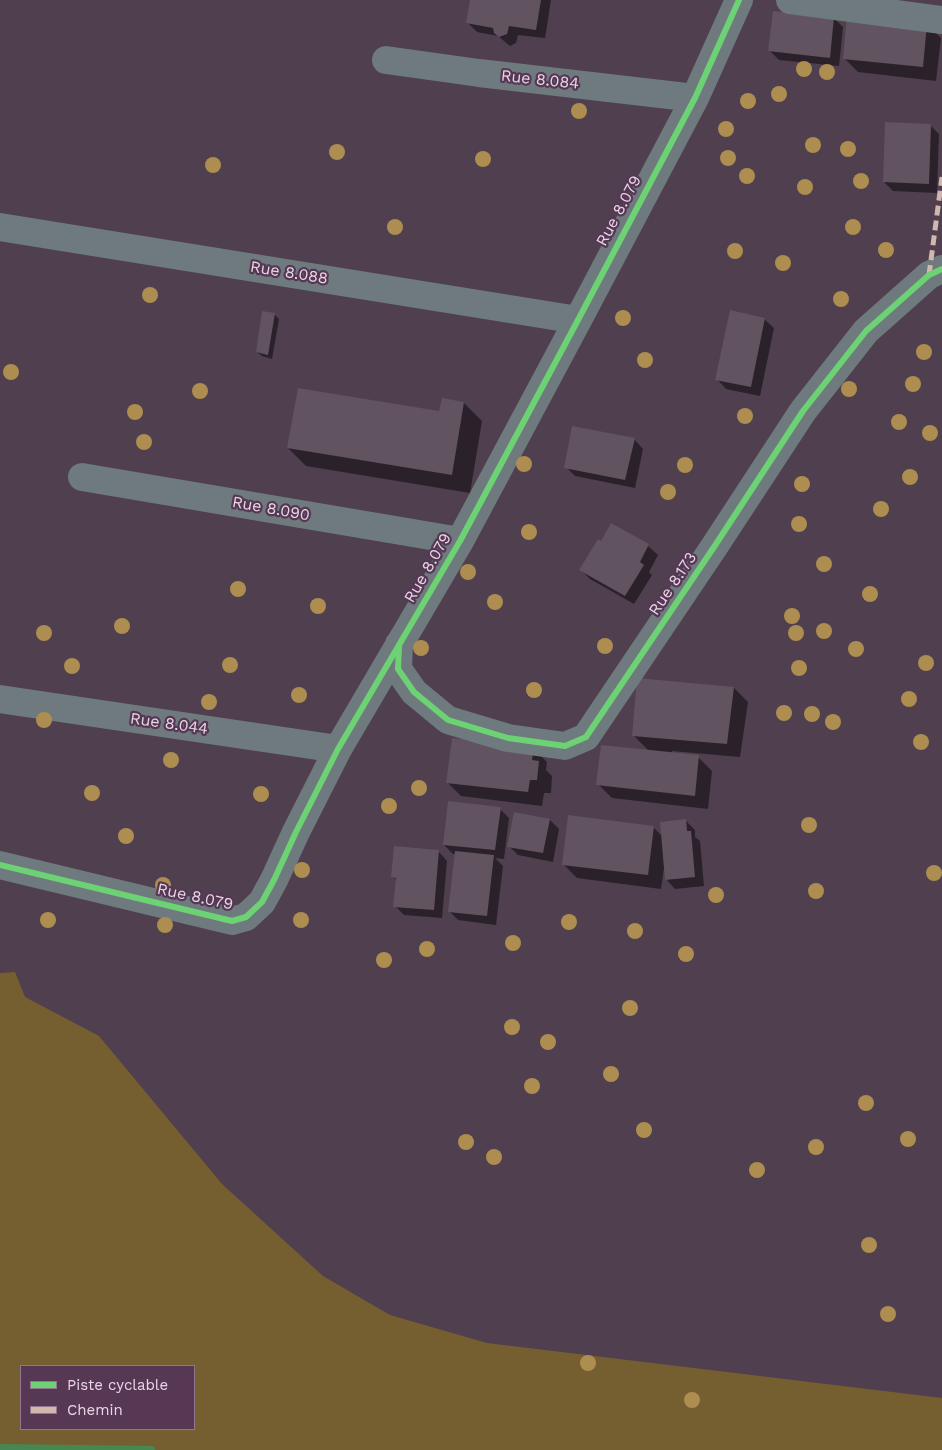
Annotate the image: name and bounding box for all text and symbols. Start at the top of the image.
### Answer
street label: Rue 8.084 [500,66,580,94]
street label: Rue 8.079 [592,172,646,250]
street label: Rue 8.088 [249,257,329,289]
street label: Rue 8.090 [231,493,311,525]
street label: Rue 8.079 [400,530,456,606]
street label: Rue 8.173 [645,549,701,619]
street label: Rue 8.044 [129,709,209,739]
street label: Rue 8.079 [155,880,235,914]
legend [20,1365,195,1430]
text: Piste cyclable [67,1376,168,1394]
text: Chemin [67,1401,123,1419]

